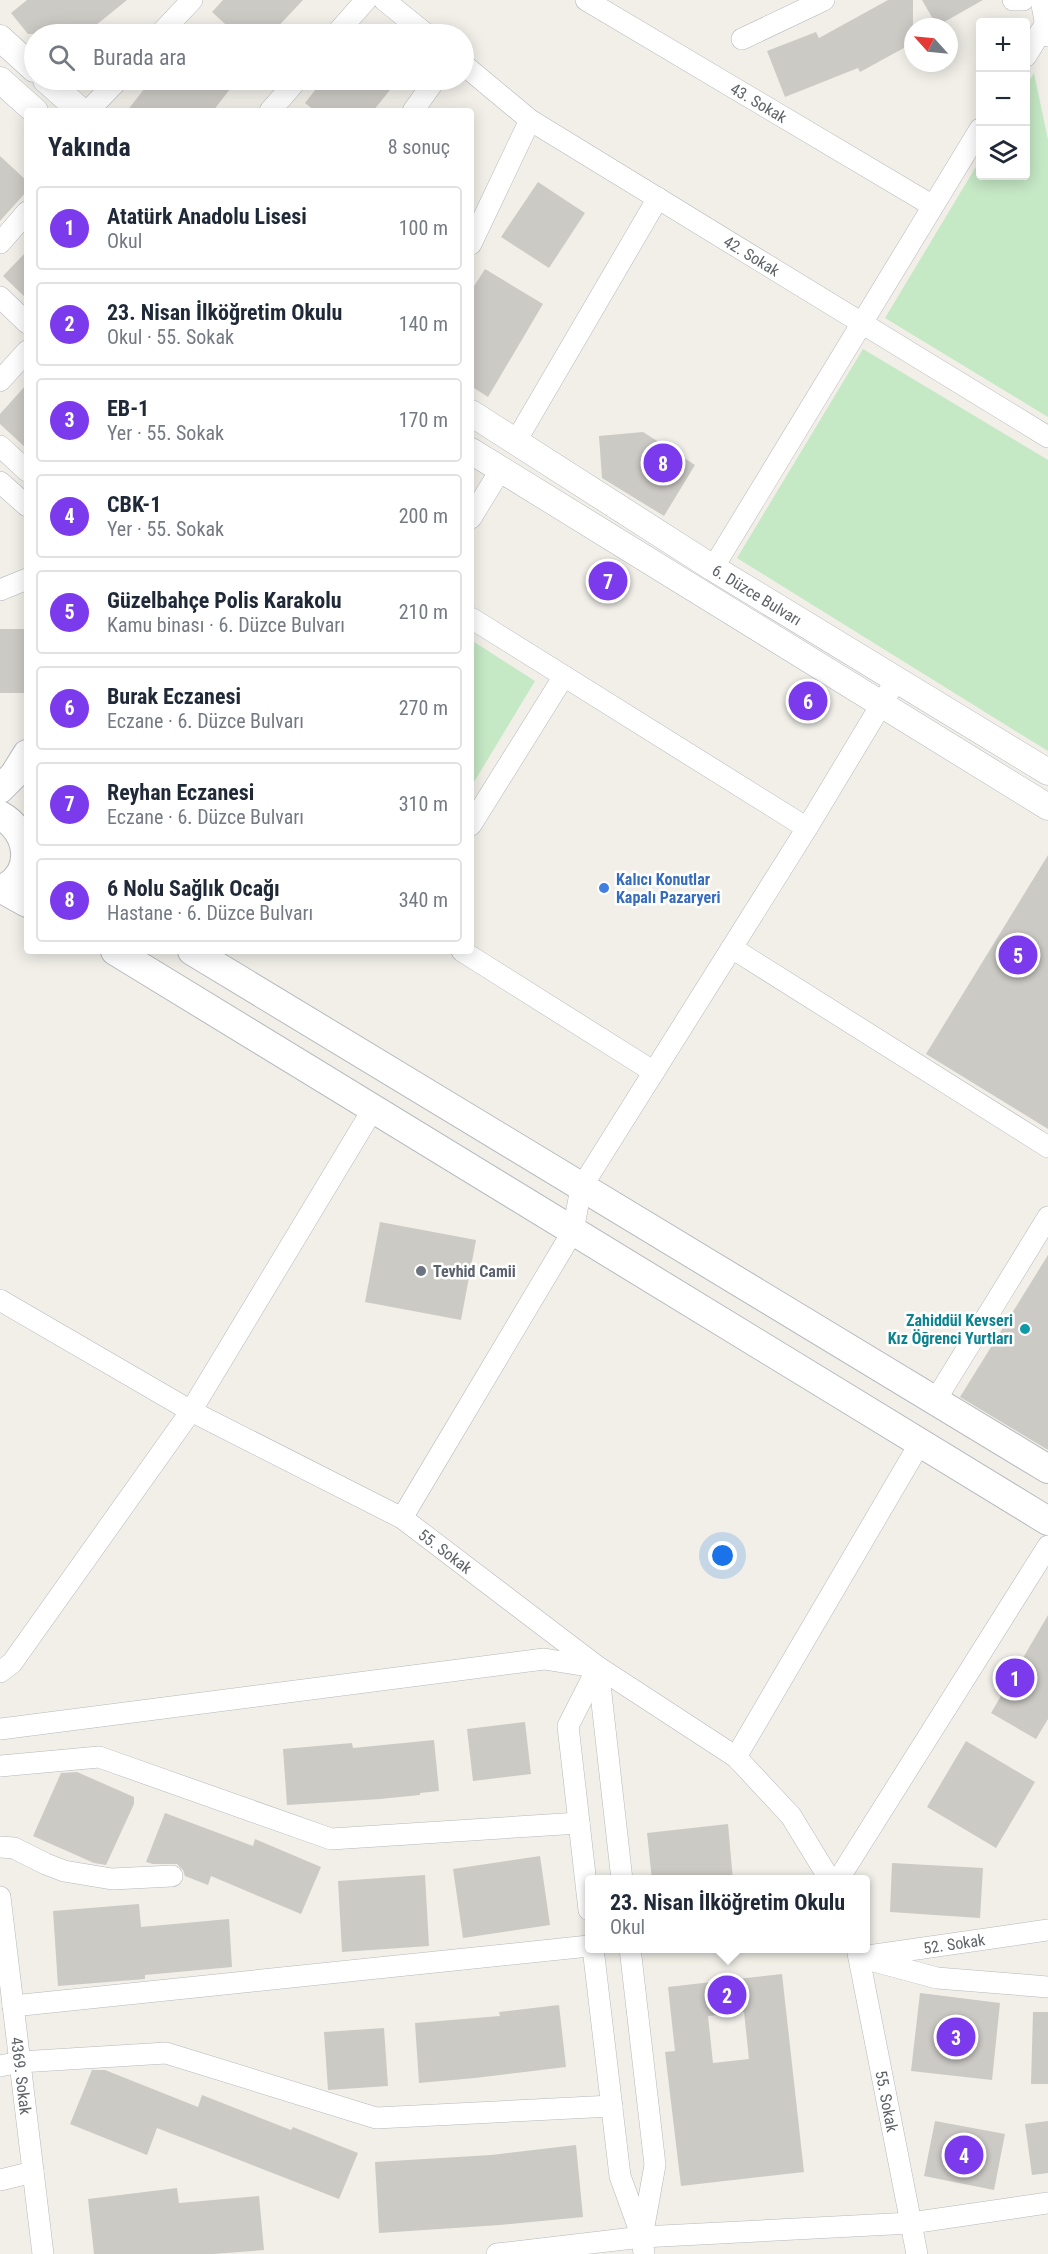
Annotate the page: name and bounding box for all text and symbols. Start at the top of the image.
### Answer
north arrow [904,18,958,72]
map controls [976,18,1030,180]
button: + [976,18,1030,72]
search box [24,24,474,90]
icon: search [45,41,78,74]
text: Burada ara [93,45,186,70]
button: − [976,72,1030,126]
street label: 43. Sokak [727,79,791,127]
button: layers [976,126,1030,180]
text: Yakında [48,132,131,162]
text: 8 sonuç [388,135,450,159]
text: Atatürk Anadolu Lisesi [107,204,307,229]
text: 1 [64,216,75,240]
text: 100 m [399,216,448,240]
text: Okul [107,229,142,253]
street label: 42. Sokak [720,232,784,281]
text: 23. Nisan İlköğretim Okulu [107,300,342,325]
text: 2 [64,312,75,336]
text: 140 m [399,312,448,336]
text: Okul · 55. Sokak [107,325,234,349]
text: EB-1 [107,396,149,421]
text: 3 [64,408,75,432]
text: 170 m [399,408,448,432]
text: Yer · 55. Sokak [107,421,224,445]
pin: 8 [644,440,682,486]
text: CBK-1 [107,492,161,517]
text: 4 [64,504,75,528]
text: 200 m [399,504,448,528]
text: Yer · 55. Sokak [107,517,224,541]
pin: 7 [588,558,628,604]
street label: 6. Düzce Bulvarı [709,561,805,630]
text: Güzelbahçe Polis Karakolu [107,588,342,613]
text: 5 [64,600,75,624]
text: 210 m [399,600,448,624]
text: Kamu binası · 6. Düzce Bulvarı [107,613,345,637]
pin: 6 [788,678,828,724]
text: Burak Eczanesi [107,684,241,709]
text: 6 [64,696,75,720]
text: 270 m [399,696,448,720]
text: Eczane · 6. Düzce Bulvarı [107,709,304,733]
text: Reyhan Eczanesi [107,780,254,805]
text: 7 [64,792,75,816]
text: 310 m [399,792,448,816]
text: Eczane · 6. Düzce Bulvarı [107,805,304,829]
place label: Kalıcı Konutlar Kapalı Pazaryeri [616,870,721,907]
text: 6 Nolu Sağlık Ocağı [107,876,280,901]
marker: Kalıcı Konutlar Kapalı Pazaryeri [597,881,611,895]
text: 8 [64,888,75,912]
text: 340 m [399,888,448,912]
text: Hastane · 6. Düzce Bulvarı [107,901,313,925]
pin: 5 [998,932,1038,978]
place label: Tevhid Camii [433,1262,516,1281]
marker: Tevhid Camii [414,1264,428,1278]
place label: Zahiddül Kevseri Kız Öğrenci Yurtları [888,1311,1013,1348]
marker: Zahiddül Kevseri Kız Öğrenci Yurtları [1018,1322,1032,1336]
street label: 55. Sokak [415,1525,476,1578]
your location [708,1541,737,1570]
pin: 1 [996,1656,1034,1700]
popup [585,1875,870,1953]
text: 23. Nisan İlköğretim Okulu [610,1890,845,1915]
text: Okul [610,1915,645,1939]
street label: 52. Sokak [922,1930,987,1958]
pin: 2 [708,1972,746,2018]
pin: 3 [936,2014,976,2060]
street label: 4369. Sokak [7,2036,35,2116]
street label: 55. Sokak [871,2069,902,2134]
pin: 4 [944,2132,984,2178]

